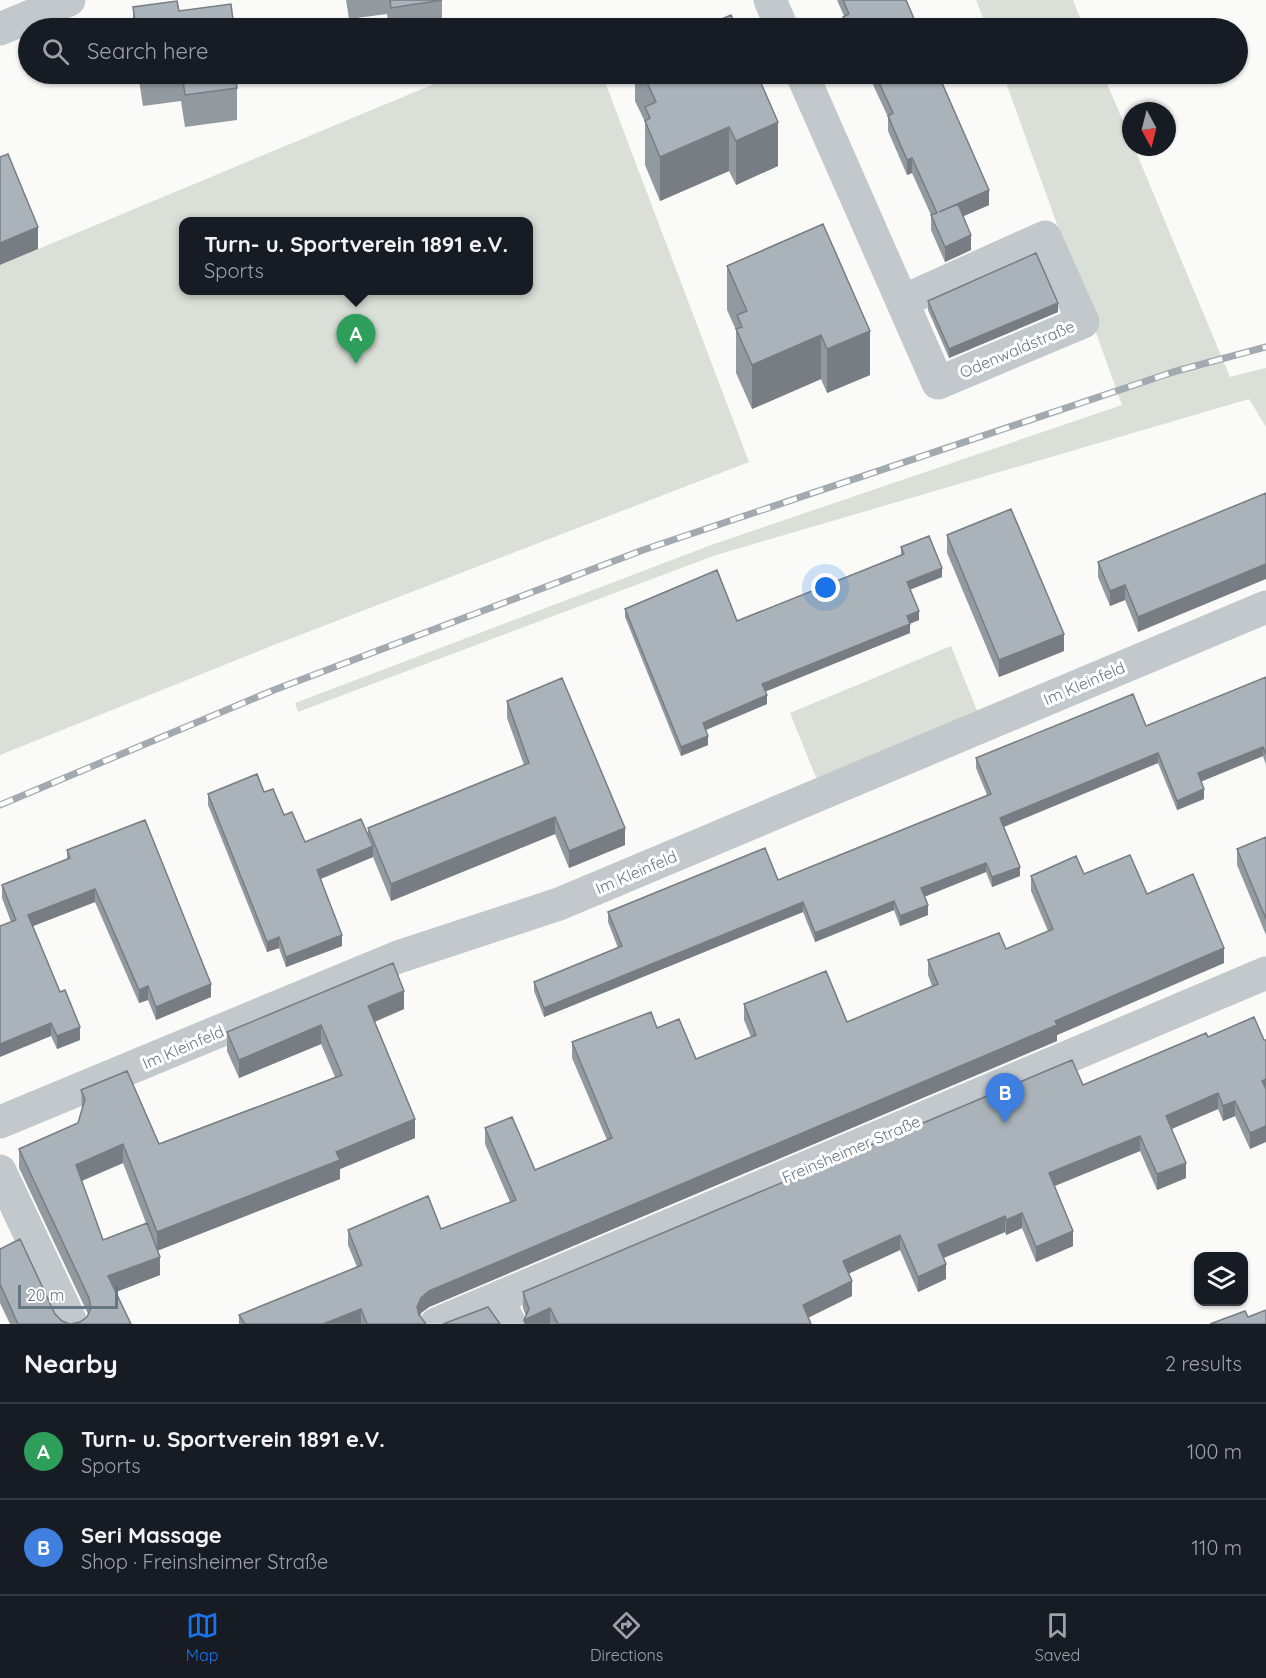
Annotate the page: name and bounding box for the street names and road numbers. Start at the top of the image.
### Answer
street label: Odenwaldstraße [957,316,1077,382]
street label: Im Kleinfeld [1040,657,1128,709]
street label: Im Kleinfeld [592,846,680,898]
street label: Im Kleinfeld [139,1021,227,1073]
street label: Freinsheimer Straße [779,1111,923,1187]

